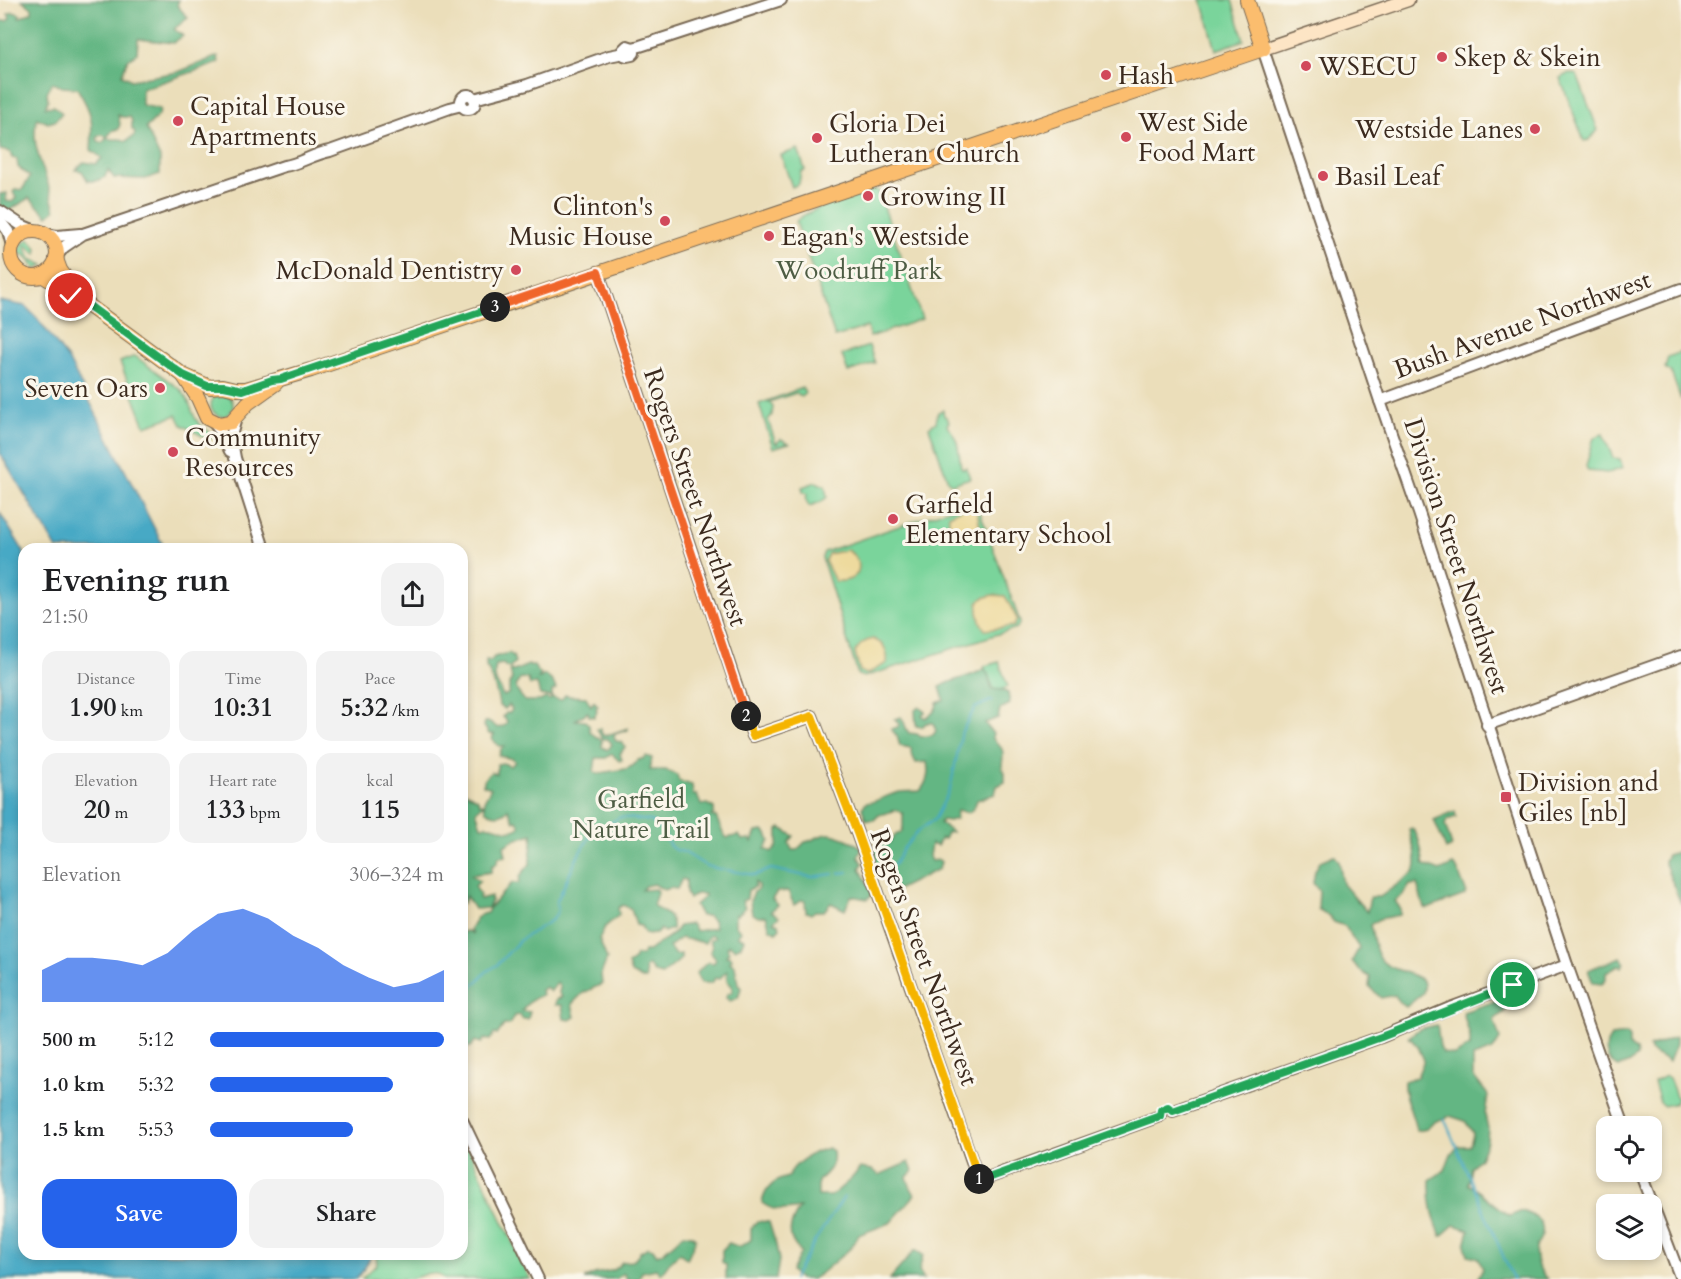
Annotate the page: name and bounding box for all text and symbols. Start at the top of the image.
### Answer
place label: Skep & Skein [1454,40,1601,75]
place label: WSECU [1317,49,1417,84]
marker: Skep & Skein [1435,50,1449,64]
place label: Hash [1118,58,1174,93]
marker: WSECU [1299,59,1313,73]
marker: Hash [1099,68,1113,82]
place label: Capital House Apartments [190,89,346,154]
place label: West Side Food Mart [1137,105,1255,170]
place label: Gloria Dei Lutheran Church [829,106,1020,171]
place label: Westside Lanes [1354,112,1523,147]
marker: Capital House Apartments [171,114,185,128]
marker: Westside Lanes [1528,122,1542,136]
marker: West Side Food Mart [1119,130,1133,144]
marker: Gloria Dei Lutheran Church [810,131,824,145]
place label: Basil Leaf [1335,159,1444,194]
marker: Basil Leaf [1316,169,1330,183]
place label: Growing II [880,179,1006,214]
place label: Clinton's Music House [509,189,653,254]
marker: Growing II [861,189,875,203]
marker: Clinton's Music House [658,214,672,228]
place label: Eagan's Westside [781,219,970,254]
marker: Eagan's Westside [762,229,776,243]
place label: McDonald Dentistry [276,253,504,288]
park label: Woodruff Park [774,253,943,288]
street label: Bush Avenue Northwest [1389,262,1655,387]
marker: McDonald Dentistry [509,263,523,277]
pin [45,270,96,321]
icon: check [54,279,87,312]
pin: 3 [480,292,510,322]
text: 3 [491,296,499,318]
street label: Rogers Street Northwest [635,363,756,631]
place label: Seven Oars [25,371,148,406]
marker: Seven Oars [153,381,167,395]
street label: Division Street Northwest [1395,414,1518,699]
place label: Community Resources [185,420,321,485]
marker: Community Resources [166,445,180,459]
place label: Garfield Elementary School [905,487,1112,552]
marker: Garfield Elementary School [886,512,900,526]
text: Evening run [42,558,230,603]
button: share [381,563,444,626]
text: 21:50 [42,603,88,630]
text: Distance [77,668,135,690]
text: Time [224,668,262,690]
text: Pace [365,668,395,690]
text: 1.90 [69,690,117,725]
text: 10:31 [213,690,273,725]
text: 5:32 [340,690,388,725]
text: km [117,700,143,722]
text: /km [388,700,420,722]
pin: 2 [731,701,761,731]
text: 2 [742,705,750,727]
place label: Division and Giles [nb] [1518,765,1659,830]
text: Elevation [74,770,138,792]
text: Heart rate [209,770,277,792]
text: kcal [367,770,393,792]
park label: Garfield Nature Trail [572,782,710,847]
marker: Division and Giles [nb] [1499,790,1513,804]
text: 20 [84,792,110,827]
text: 133 [206,792,246,827]
text: 115 [360,792,400,827]
text: m [110,802,128,824]
text: bpm [246,802,280,824]
street label: Rogers Street Northwest [862,824,987,1090]
text: Elevation [42,861,121,888]
text: 306–324 m [349,861,444,888]
pin [1487,959,1538,1010]
icon: arrive [1496,968,1529,1001]
text: 500 m [42,1026,97,1053]
text: 5:12 [138,1026,174,1053]
text: 1.0 km [42,1071,105,1098]
text: 5:32 [138,1071,174,1098]
text: 1.5 km [42,1116,105,1143]
text: 5:53 [138,1116,174,1143]
map controls [1596,1116,1662,1260]
button: locate [1596,1116,1662,1182]
pin: 1 [964,1164,994,1194]
text: 1 [975,1168,983,1190]
button: Save [42,1179,237,1248]
button: Share [249,1179,444,1248]
button: layers [1596,1194,1662,1260]

